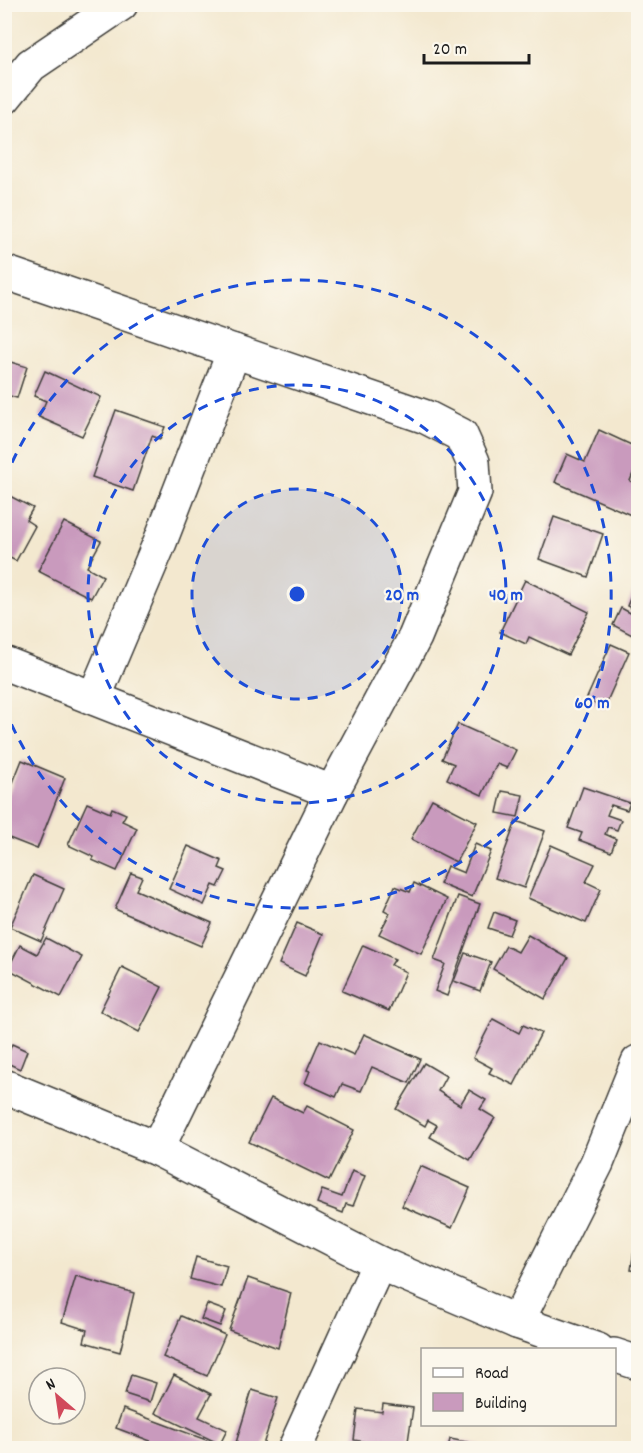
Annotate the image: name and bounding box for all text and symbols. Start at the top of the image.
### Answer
scale bar [424,27,529,65]
text: 20 m [433,38,467,63]
centre of rings [287,584,307,604]
text: 20 m [385,584,419,609]
text: 40 m [489,584,523,609]
text: 60 m [574,692,610,717]
legend [421,1348,616,1426]
text: Road [475,1362,509,1387]
north arrow [27,1366,87,1426]
text: N [42,1373,60,1397]
text: Building [475,1392,527,1417]

